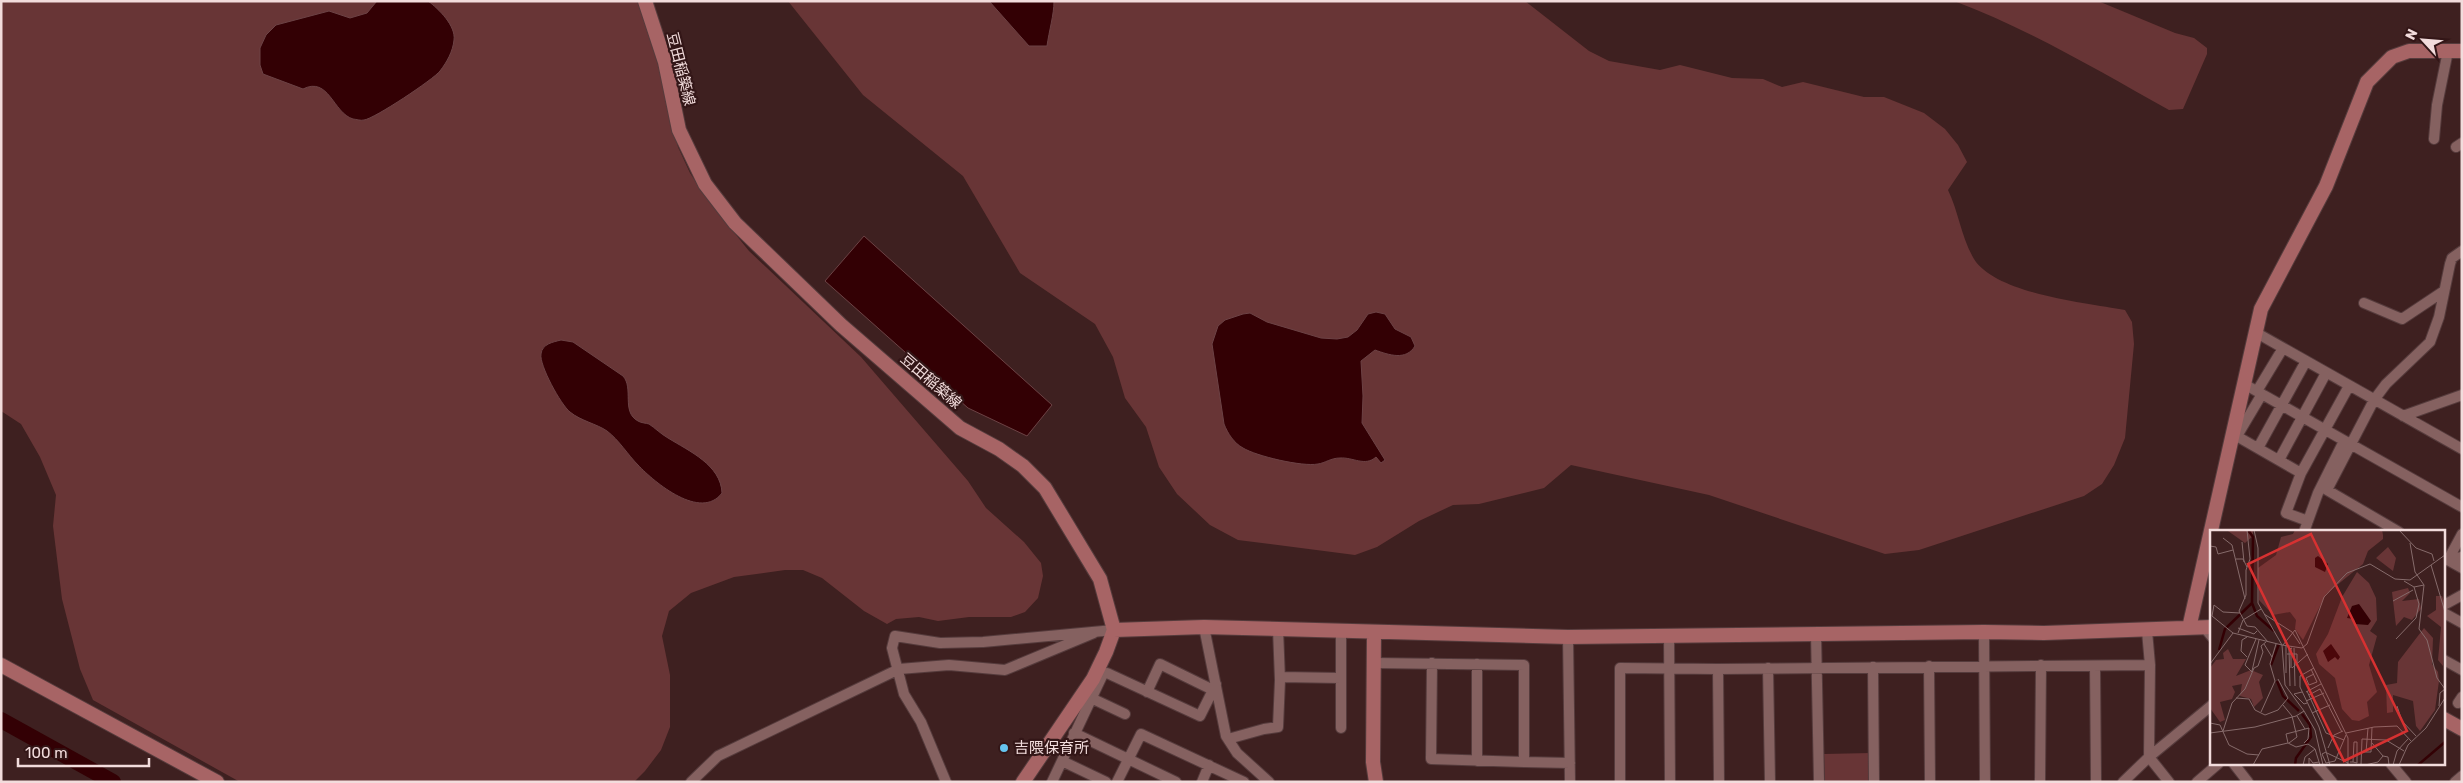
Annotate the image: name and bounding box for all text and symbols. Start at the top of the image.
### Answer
north arrow [2398,15,2448,65]
text: N [2402,26,2422,43]
street label: 豆田稲築線 [663,30,699,108]
street label: 豆田稲築線 [897,350,965,412]
inset map [2210,530,2446,766]
scale bar [18,736,149,768]
place label: 吉隈保育所 [1014,739,1089,757]
marker: 吉隈保育所 [998,742,1010,754]
text: 100 m [25,744,67,762]

